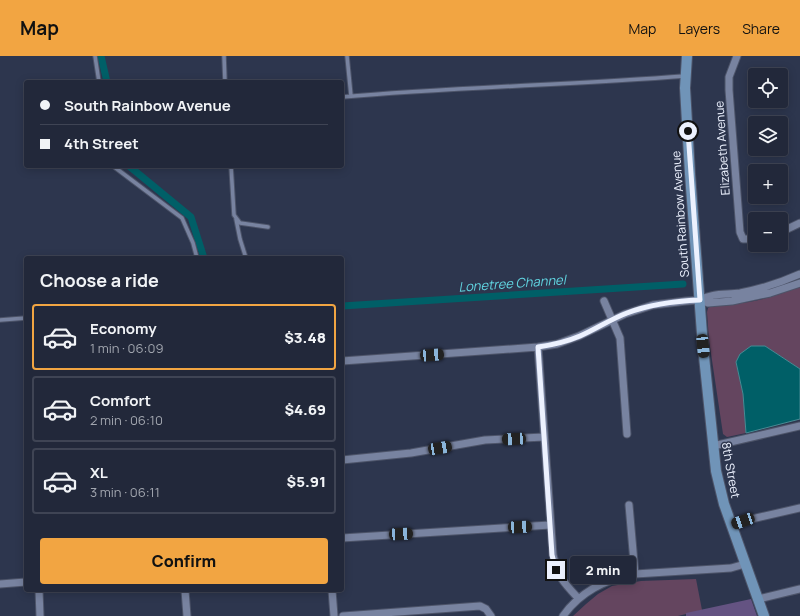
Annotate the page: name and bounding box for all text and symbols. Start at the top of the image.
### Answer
text: Map [20,15,59,41]
text: Map [628,19,656,38]
text: Layers [678,19,720,38]
text: Share [742,19,780,38]
map controls [748,68,788,252]
button: locate [748,68,788,108]
text: South Rainbow Avenue [64,95,231,116]
street label: Elizabeth Avenue [710,100,734,196]
button: layers [748,116,788,156]
route start [679,122,697,140]
text: 4th Street [64,133,139,154]
street label: South Rainbow Avenue [667,150,693,278]
button: + [748,164,788,204]
button: − [748,212,788,252]
text: Choose a ride [40,268,159,292]
water label: Lonetree Channel [458,270,568,296]
text: Economy [90,318,157,339]
icon: car [42,319,78,355]
text: $3.48 [284,327,326,348]
car [696,333,710,359]
text: 1 min · 06:09 [90,339,163,357]
car [420,348,444,362]
text: Comfort [90,390,151,411]
icon: car [42,391,78,427]
text: $4.69 [284,399,326,420]
text: 2 min · 06:10 [90,411,163,429]
car [502,432,526,446]
car [427,440,453,456]
street label: 8th Street [718,441,744,500]
text: XL [90,462,108,483]
icon: car [42,463,78,499]
text: $5.91 [287,471,326,492]
text: 3 min · 06:11 [90,483,160,501]
car [730,511,756,531]
car [508,520,532,534]
car [389,527,413,541]
button: Confirm [40,538,328,584]
callout: 2 min [570,556,636,584]
route end [547,561,565,579]
text: 2 min [586,561,620,579]

